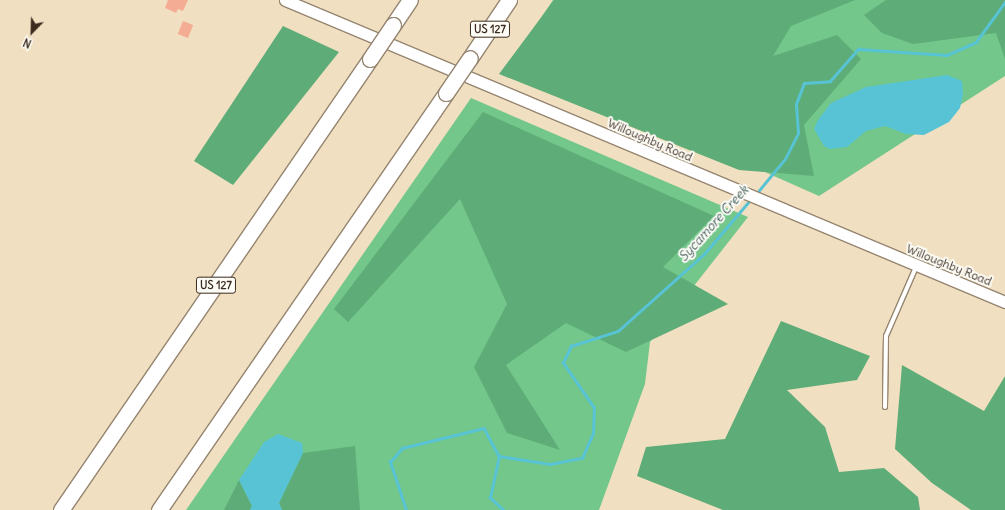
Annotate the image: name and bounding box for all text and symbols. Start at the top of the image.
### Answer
north arrow [12,12,52,52]
road number: US 127 [469,20,511,38]
text: N [21,35,34,51]
street label: Willoughby Road [605,116,695,164]
water label: Sycamore Creek [676,183,752,265]
street label: Willoughby Road [904,241,994,289]
road number: US 127 [195,276,237,294]

